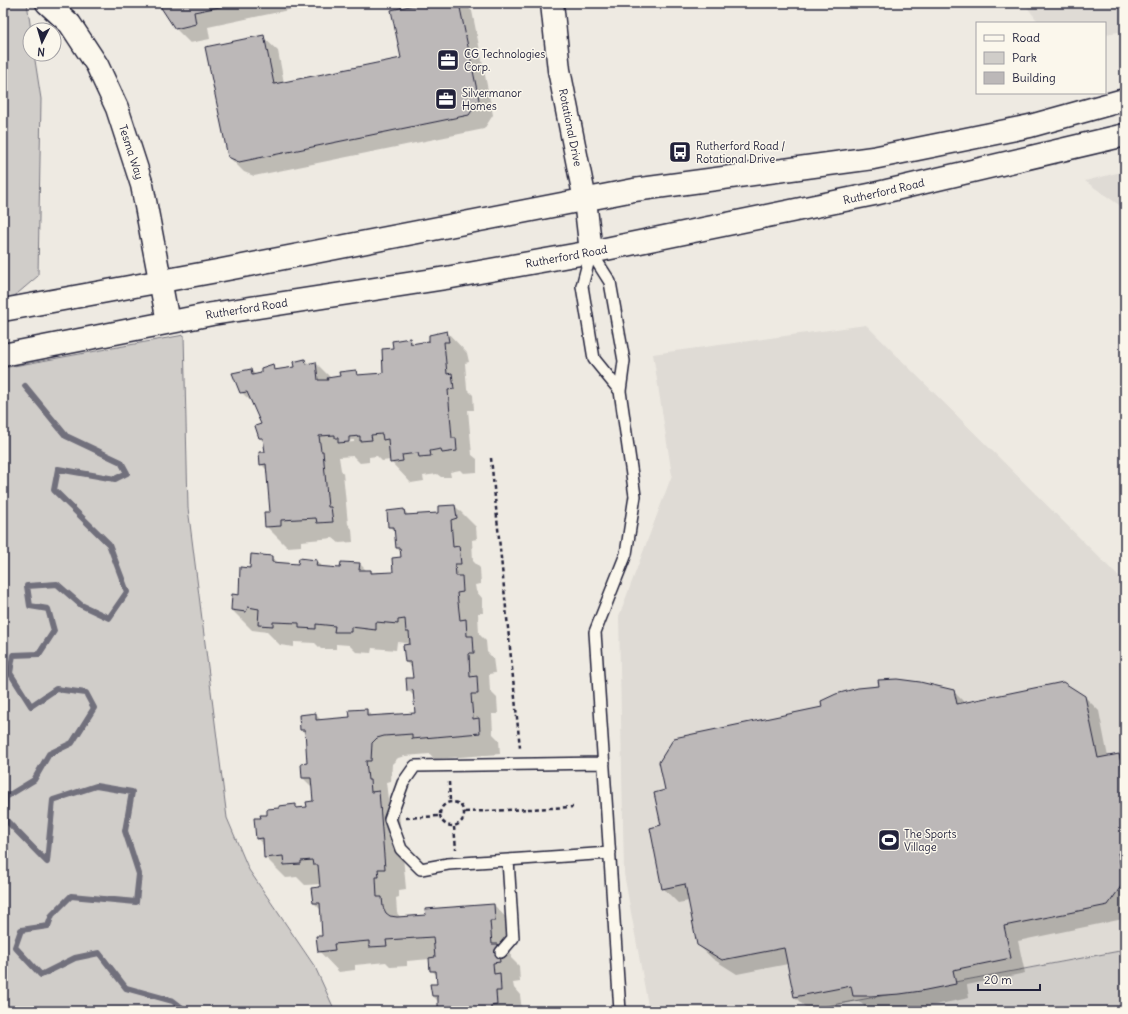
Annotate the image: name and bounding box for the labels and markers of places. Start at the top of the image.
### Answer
office icon: CG Technologies Corp. [435,47,461,73]
place label: CG Technologies Corp. [464,47,545,74]
office icon: Silvermanor Homes [433,86,459,112]
place label: Silvermanor Homes [462,86,522,113]
bus stop icon: Rutherford Road / Rotational Drive [667,139,693,165]
place label: Rutherford Road / Rotational Drive [696,139,785,166]
sports icon: The Sports Village [876,827,902,853]
place label: The Sports Village [904,827,956,854]

